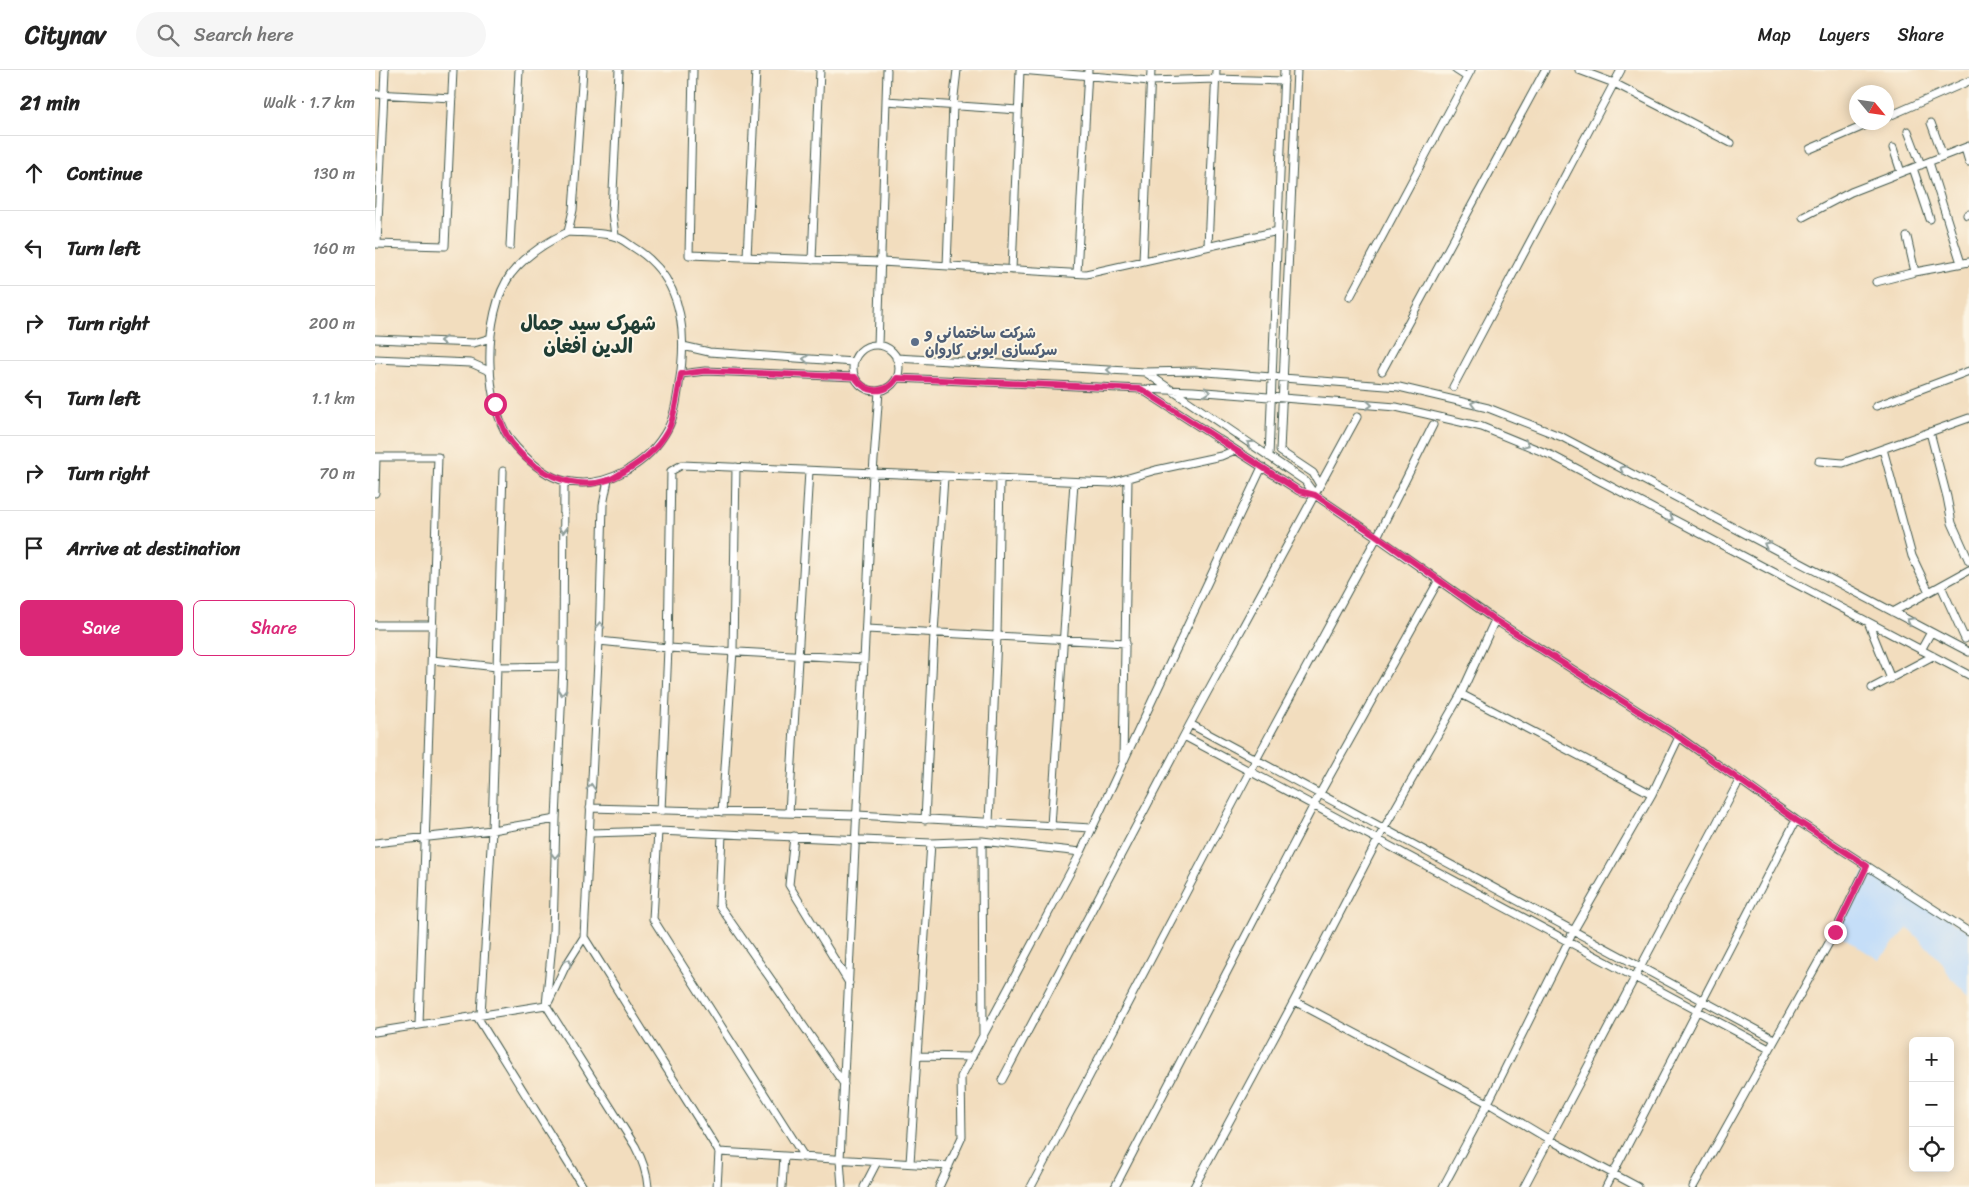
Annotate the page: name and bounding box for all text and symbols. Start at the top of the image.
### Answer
search box [136,12,486,57]
text: Citynav [25,14,106,56]
text: Search here [194,18,294,51]
text: Map [1758,19,1791,51]
text: Layers [1819,19,1870,51]
text: Share [1898,19,1944,51]
icon: search [154,21,182,49]
text: 21 min [20,84,80,122]
north arrow [1849,85,1894,130]
text: Walk · 1.7 km [263,88,355,117]
text: Continue [67,157,143,190]
icon: ahead [20,159,48,187]
text: 130 m [313,159,355,188]
text: Turn left [67,232,140,265]
icon: left [20,234,48,262]
text: 160 m [312,234,355,263]
district label: شهرک سید جمال الدین افغان [520,306,656,364]
text: Turn right [67,307,149,340]
icon: right [20,309,48,337]
text: 200 m [309,309,355,338]
place label: شرکت ساختمانی و سرکسازی ایوبی کاروان [924,320,1057,363]
one-way arrow [438,336,446,347]
marker: شرکت ساختمانی و سرکسازی ایوبی کاروان [909,336,921,348]
one-way arrow [801,353,809,364]
one-way arrow [1105,365,1113,376]
text: Turn left [67,382,140,415]
icon: left [20,384,48,412]
text: 1.1 km [311,384,355,413]
one-way arrow [1203,387,1211,398]
route start [484,393,507,416]
one-way arrow [1365,399,1373,410]
one-way arrow [1471,400,1479,410]
one-way arrow [1521,439,1529,449]
one-way arrow [1246,441,1256,450]
text: Turn right [67,457,149,490]
icon: right [20,459,48,487]
text: 70 m [319,459,355,488]
one-way arrow [1619,466,1628,476]
one-way arrow [1665,512,1674,522]
one-way arrow [558,526,568,534]
text: Arrive at destination [67,532,240,565]
icon: arrive [20,534,48,562]
one-way arrow [1763,541,1772,551]
button: Save [20,600,183,656]
button: Share [193,600,355,656]
one-way arrow [1907,617,1916,627]
one-way arrow [594,621,605,629]
one-way arrow [556,689,567,697]
one-way arrow [586,783,597,791]
one-way arrow [549,851,560,859]
route end [1824,921,1847,944]
one-way arrow [562,958,572,967]
map controls [1909,1037,1954,1172]
button: + [1909,1037,1954,1082]
button: − [1909,1082,1954,1127]
button: locate [1909,1127,1954,1172]

